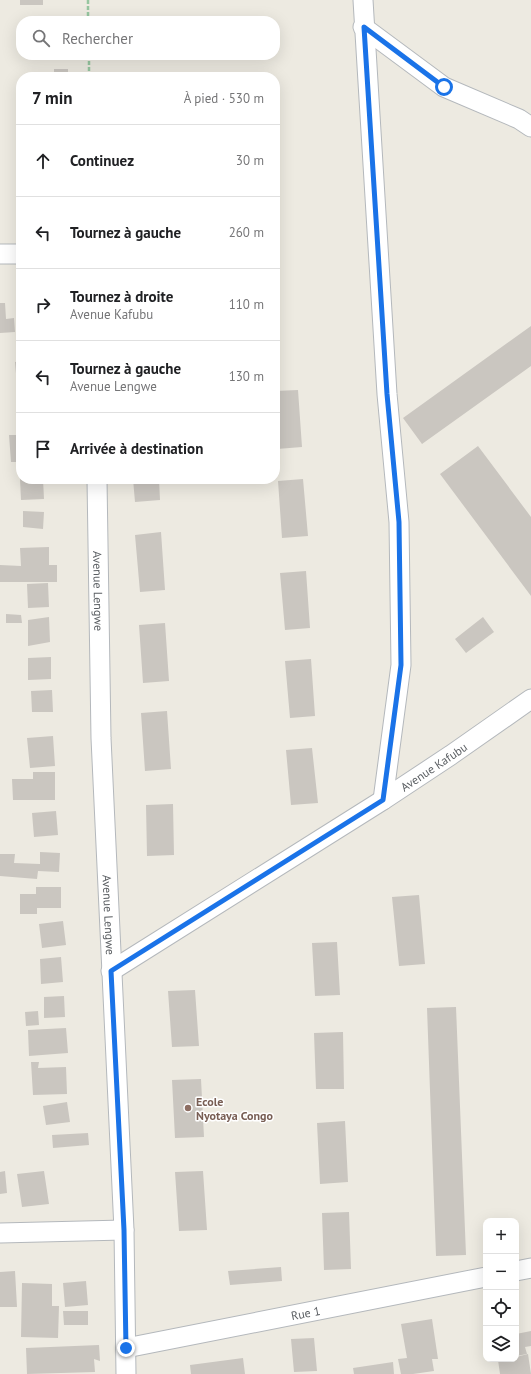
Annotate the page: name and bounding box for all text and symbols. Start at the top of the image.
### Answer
search box [16,16,280,60]
icon: search [30,27,52,49]
text: Rechercher [62,29,133,48]
route start [435,78,453,96]
text: 7 min [32,87,73,109]
text: À pied · 530 m [184,90,264,107]
icon: ahead [32,150,54,172]
text: Continuez [70,151,134,170]
text: 30 m [236,152,264,169]
icon: left [32,222,54,244]
text: Tournez à gauche [70,223,181,242]
text: 260 m [229,224,264,241]
text: Tournez à droite [70,287,173,306]
icon: right [32,294,54,316]
text: 110 m [229,296,264,313]
text: Avenue Kafubu [70,306,153,323]
text: Tournez à gauche [70,359,181,378]
icon: left [32,366,54,388]
text: 130 m [229,368,264,385]
text: Avenue Lengwe [70,378,157,395]
icon: arrive [32,438,54,460]
text: Arrivée à destination [70,439,203,458]
street label: Avenue Lengwe [91,551,107,631]
street label: Avenue Kafubu [397,739,470,794]
street label: Avenue Lengwe [100,874,119,955]
place label: Ecole Nyotaya Congo [196,1094,273,1123]
marker: Ecole Nyotaya Congo [183,1103,193,1113]
map controls [483,1218,519,1362]
button: + [483,1218,519,1254]
button: − [483,1254,519,1290]
button: locate [483,1290,519,1326]
street label: Rue 1 [290,1302,321,1323]
button: layers [483,1326,519,1362]
route end [117,1339,135,1357]

